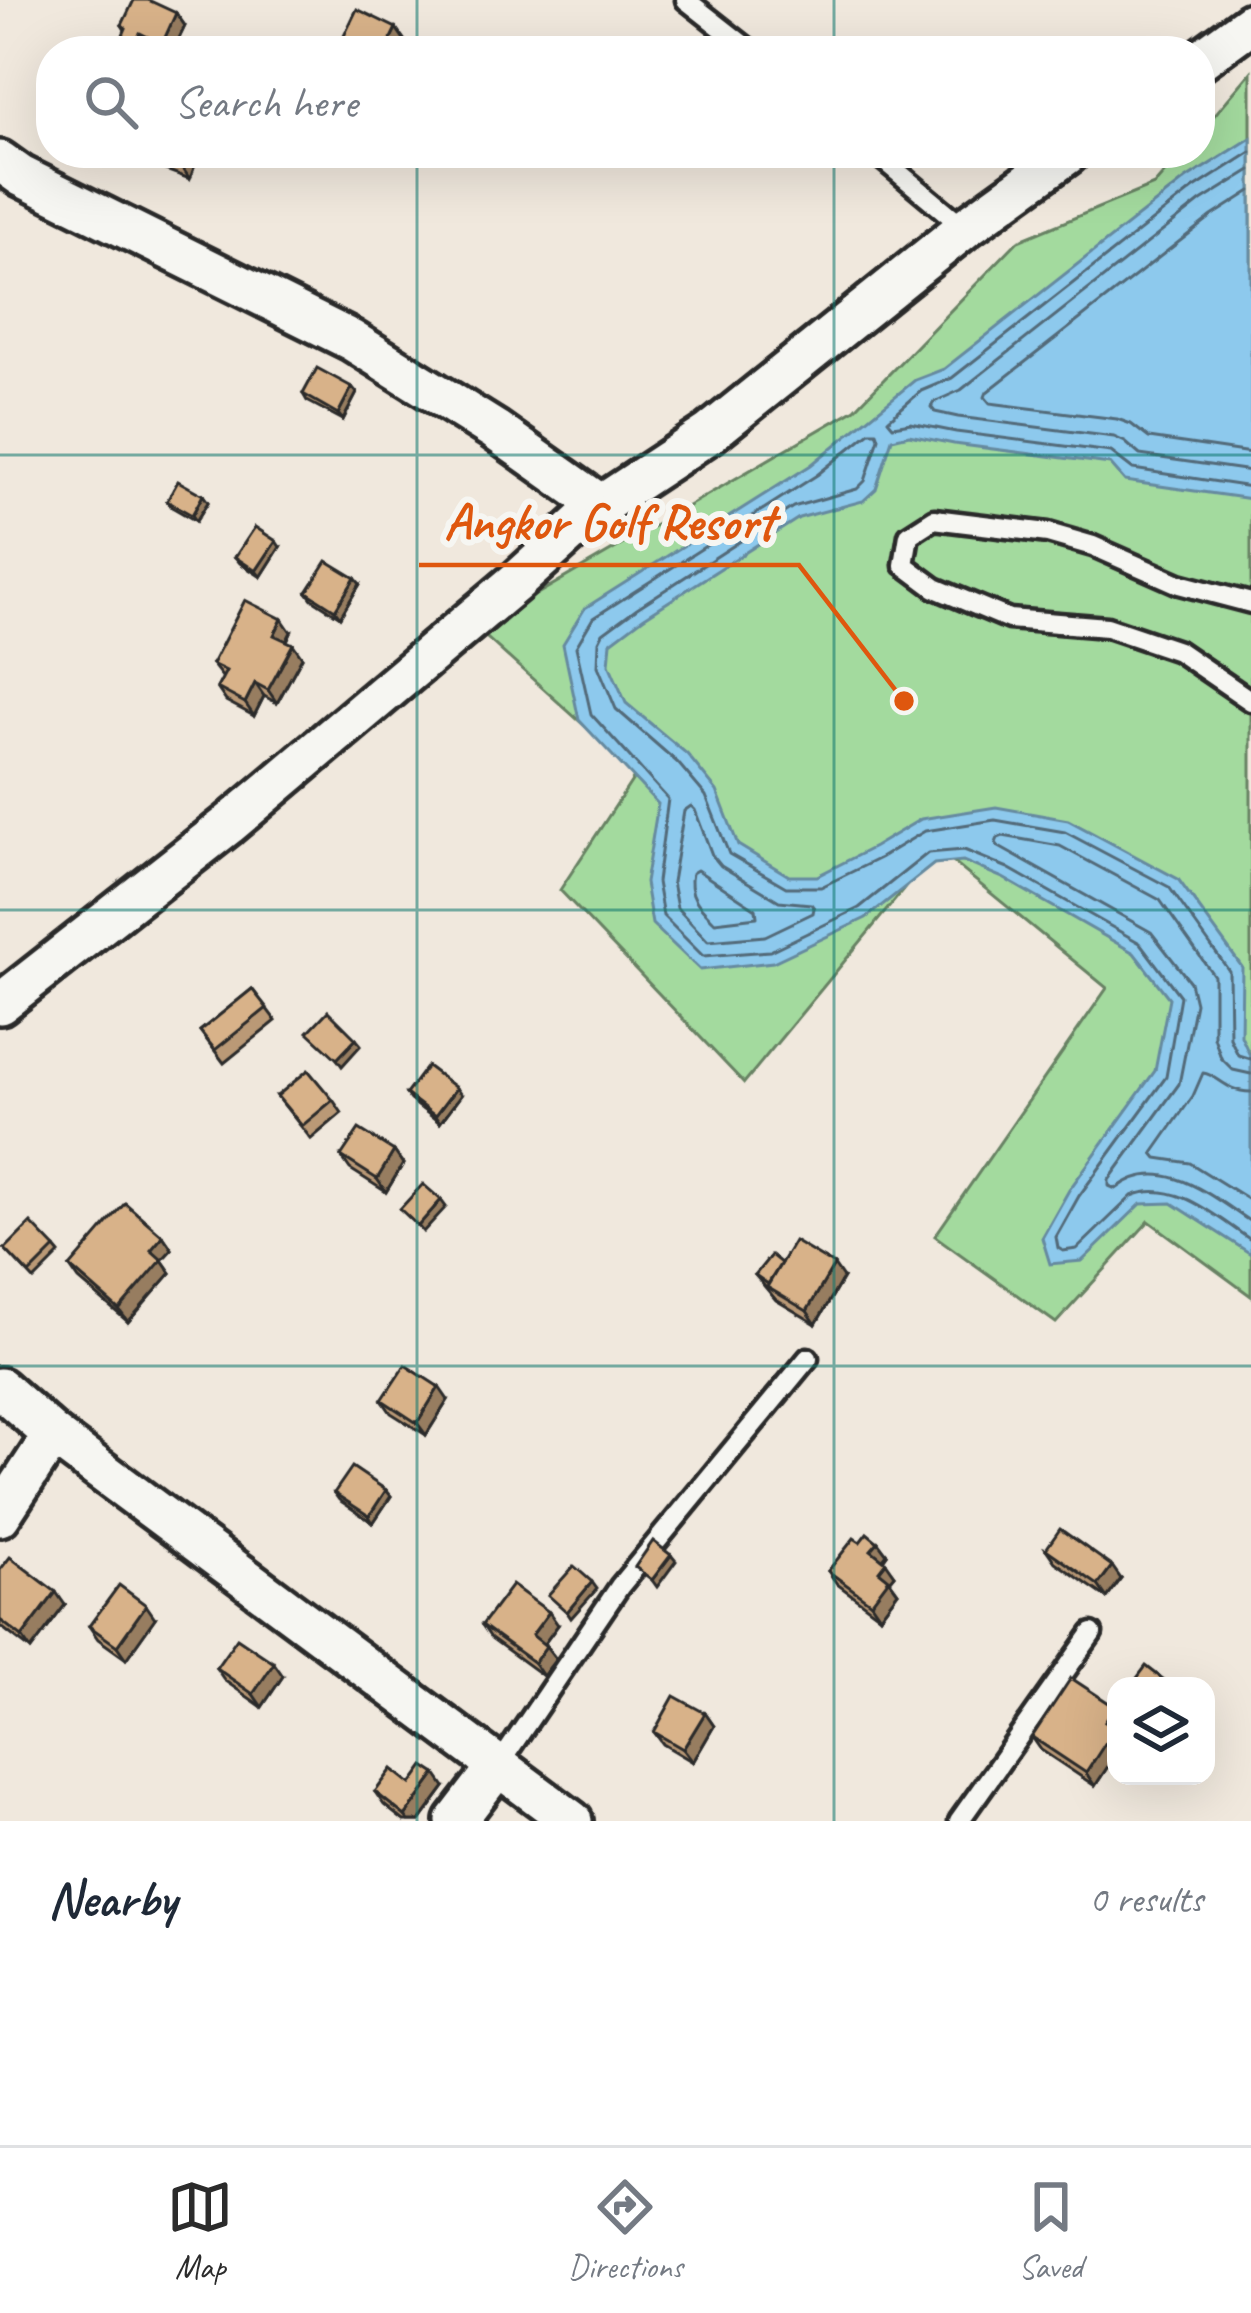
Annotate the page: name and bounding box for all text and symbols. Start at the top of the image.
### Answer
search box [36,36,1215,168]
icon: search [78,69,144,135]
text: Search here [174,74,357,131]
callout: Angkor Golf Resort [419,478,799,565]
text: Angkor Golf Resort [444,490,781,554]
map controls [1107,1677,1215,1785]
button: layers [1107,1677,1215,1785]
text: Nearby [48,1867,176,1931]
text: 0 results [1089,1875,1203,1924]
tab: Map [167,2174,233,2288]
tab: Directions [568,2174,683,2288]
tab: Saved [1018,2174,1084,2288]

